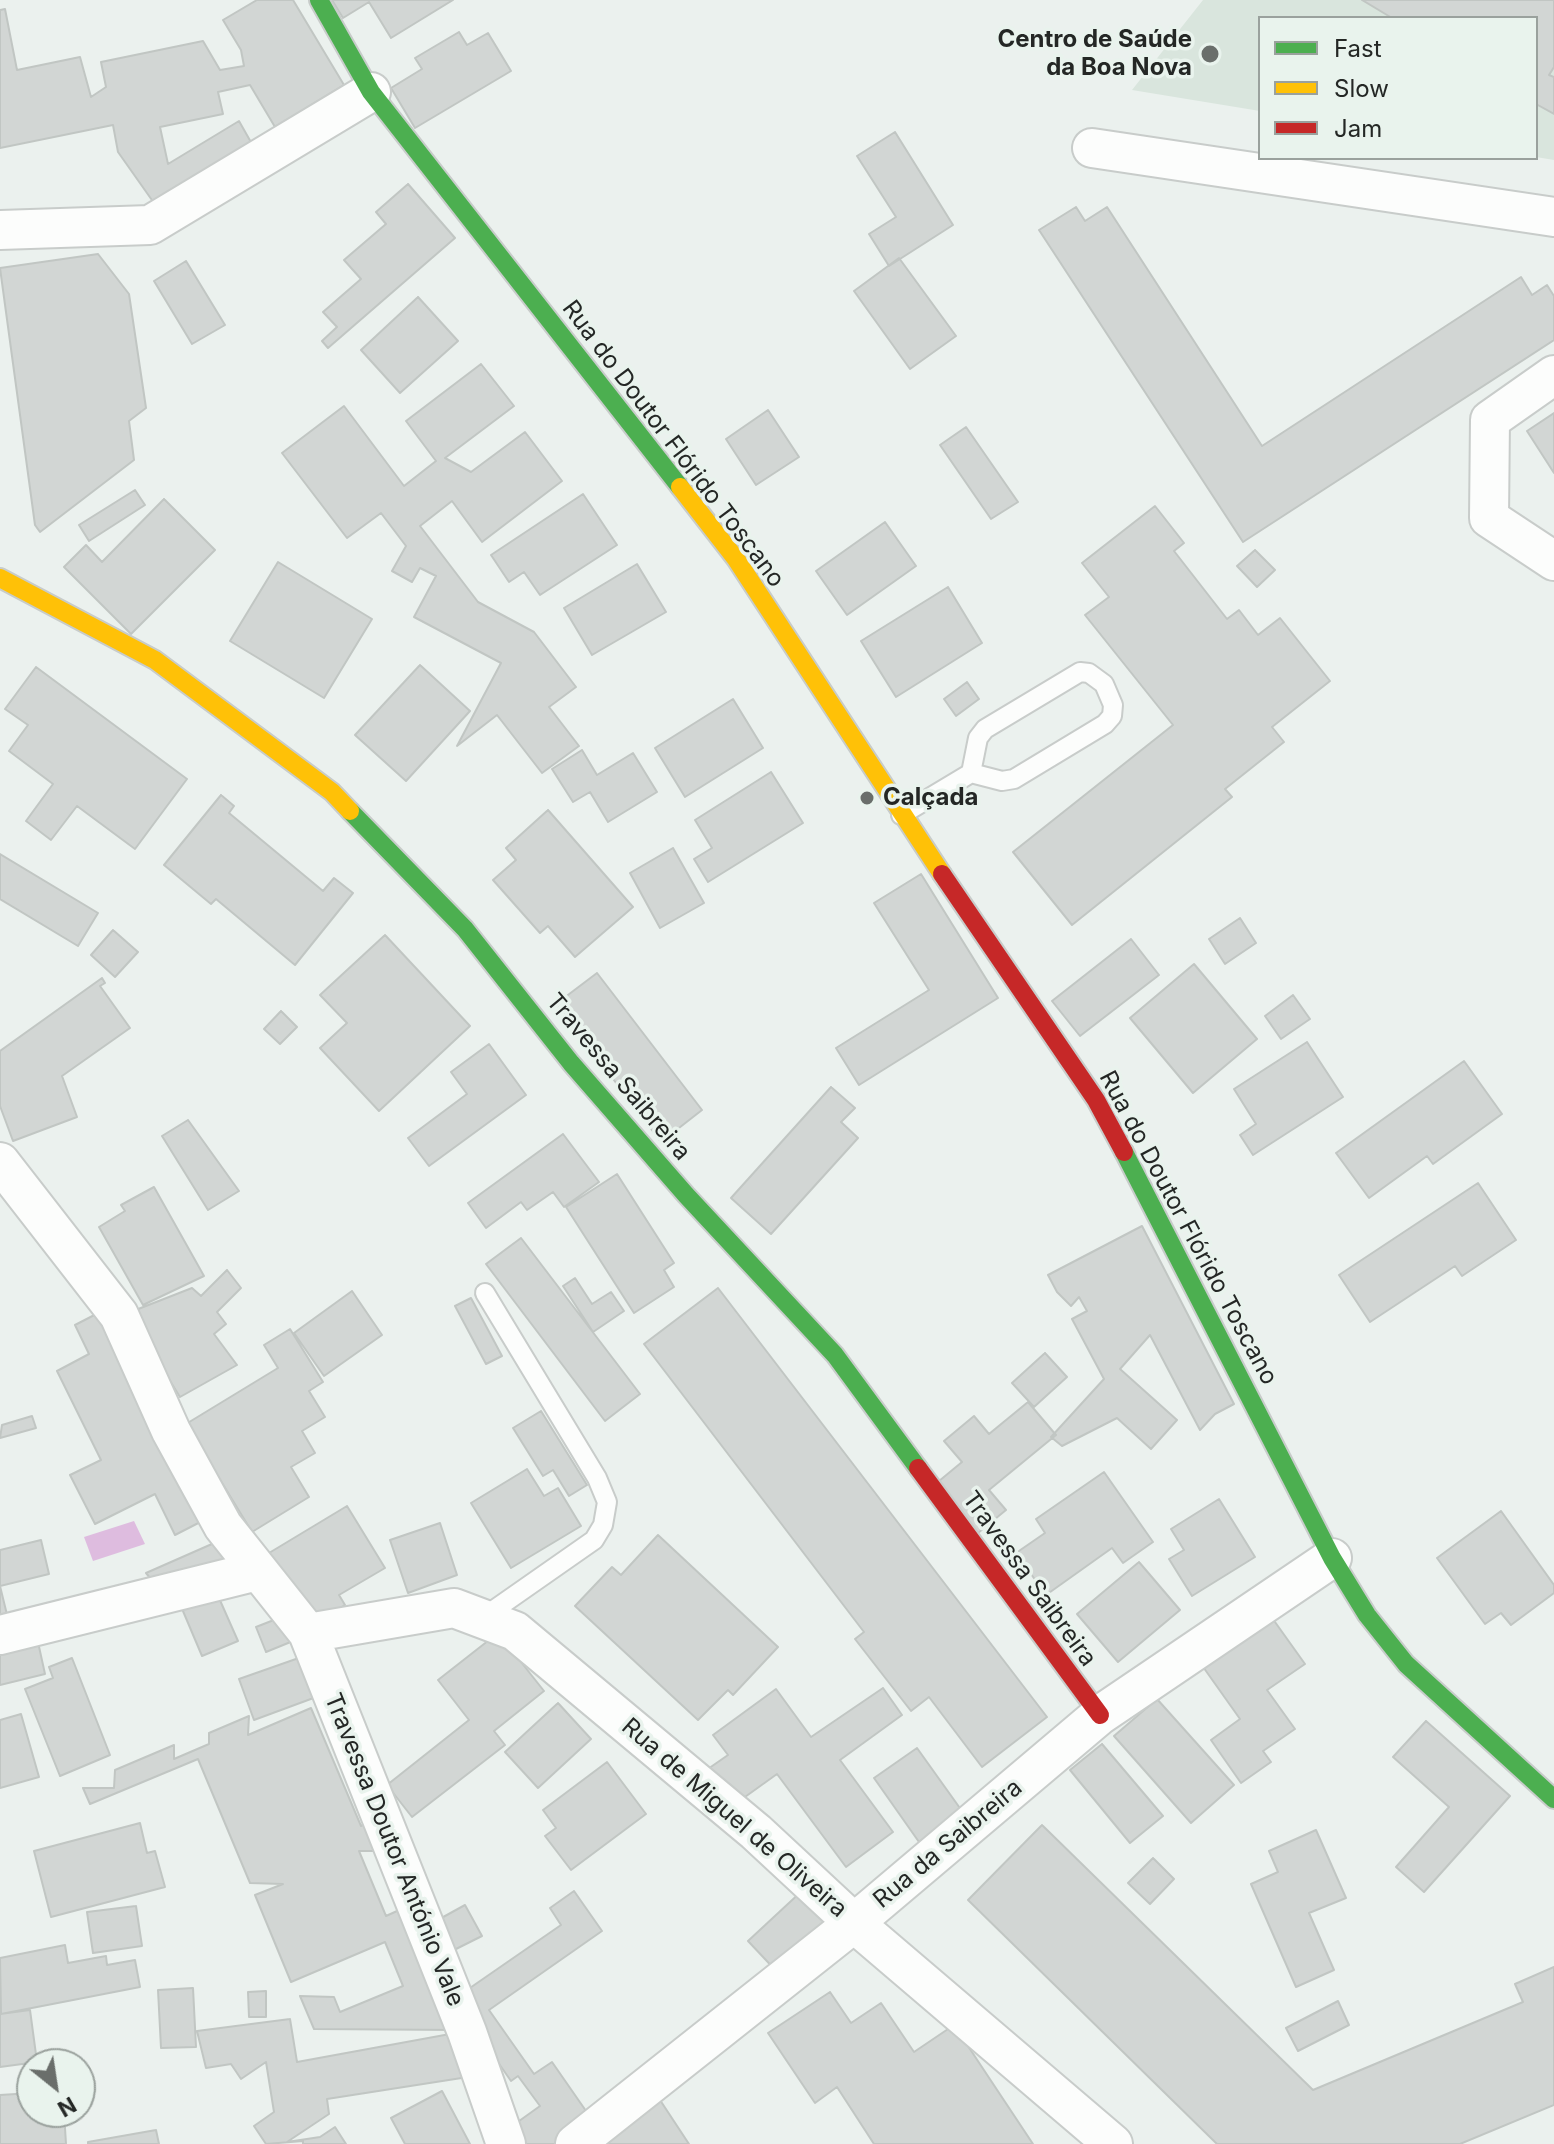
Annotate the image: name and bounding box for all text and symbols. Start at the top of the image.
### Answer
legend [1258,16,1538,160]
place label: Centro de Saúde da Boa Nova [998,26,1192,82]
text: Fast [1334,34,1382,63]
marker: Centro de Saúde da Boa Nova [1199,43,1221,65]
text: Slow [1334,74,1389,103]
text: Jam [1334,114,1382,143]
street label: Rua do Doutor Flórido Toscano [556,295,790,593]
place label: Calçada [883,784,979,812]
marker: Calçada [858,789,876,807]
street label: Travessa Saibreira [540,988,696,1166]
street label: Rua do Doutor Flórido Toscano [1093,1066,1283,1390]
street label: Travessa Saibreira [956,1486,1102,1672]
street label: Travessa Doutor António Vale [318,1689,470,2011]
street label: Rua de Miguel de Oliveira [615,1712,853,1924]
street label: Rua da Saibreira [868,1773,1028,1915]
north arrow [16,2048,96,2128]
text: N [53,2092,81,2123]

